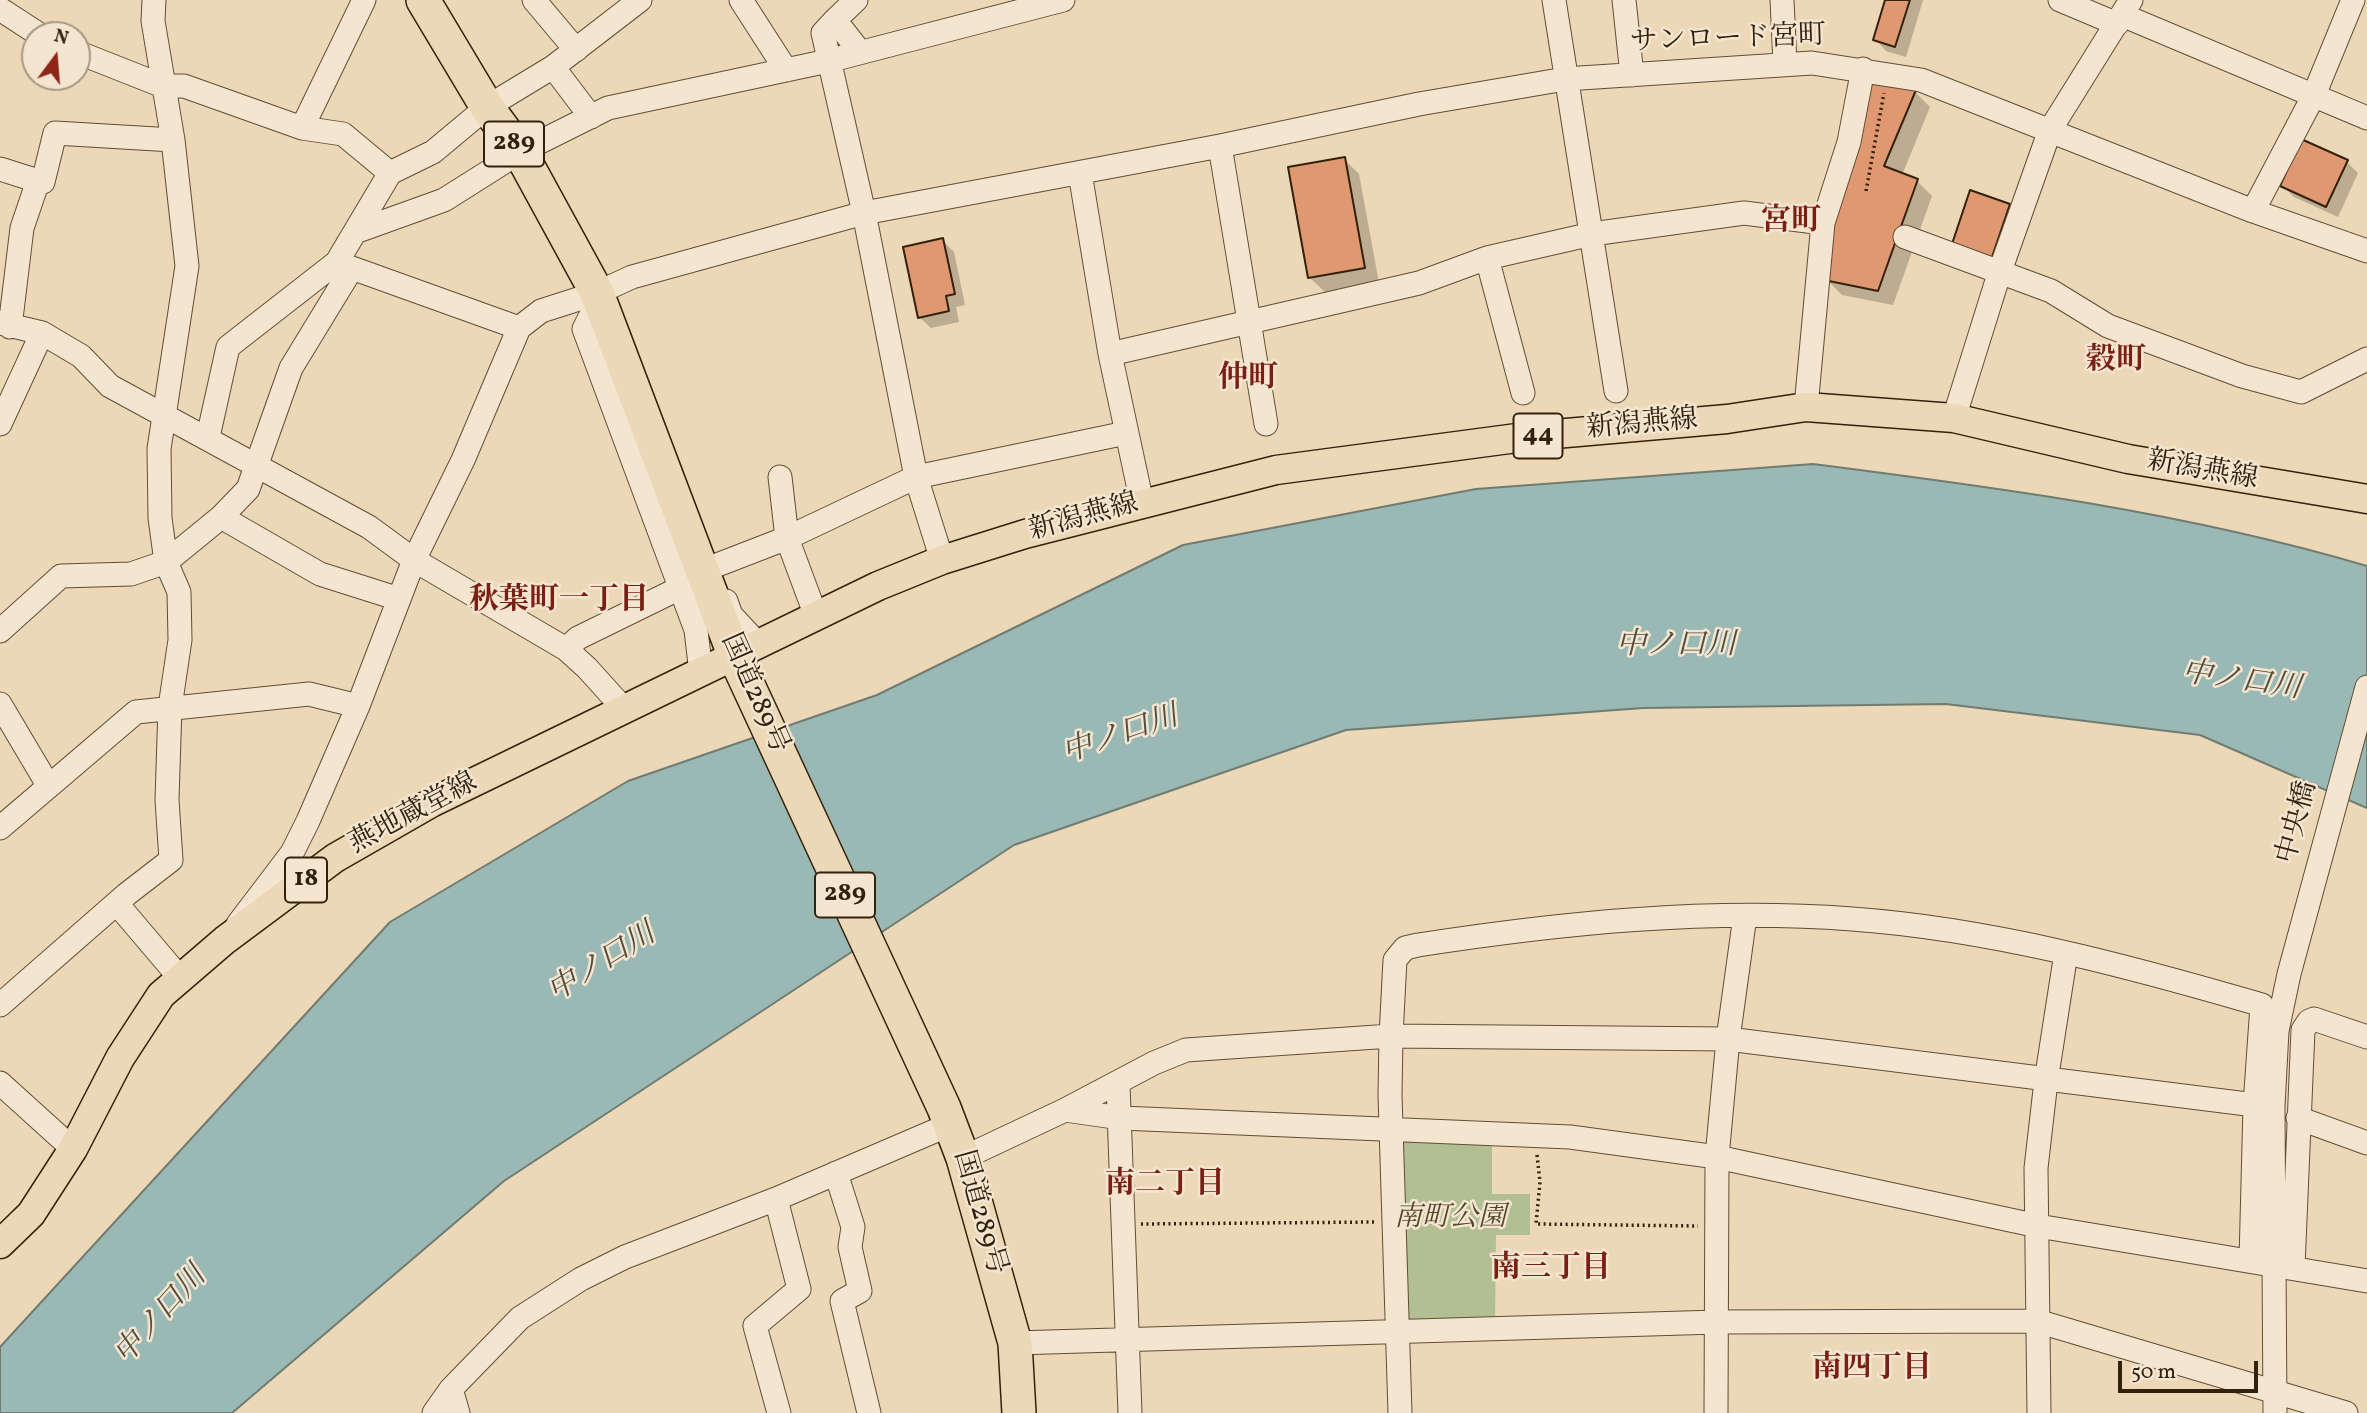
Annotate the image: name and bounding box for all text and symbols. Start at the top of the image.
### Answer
north arrow [21,21,91,91]
street label: サンロード宮町 [1629,21,1827,61]
text: N [51,23,71,52]
road number: 289 [484,122,544,167]
district label: 宮町 [1761,205,1821,241]
district label: 穀町 [2086,344,2146,380]
district label: 仲町 [1218,362,1278,398]
street label: 新潟燕線 [1585,404,1699,448]
road number: 44 [1514,414,1562,458]
street label: 新潟燕線 [2144,446,2260,498]
street label: 新潟燕線 [1026,488,1142,550]
district label: 秋葉町一丁目 [469,584,649,620]
street label: 国道289号 [712,629,794,759]
water label: 中ノ口川 [1616,629,1736,665]
water label: 中ノ口川 [2179,657,2303,709]
water label: 中ノ口川 [1058,700,1184,774]
street label: 燕地蔵堂線 [344,767,484,863]
street label: 中央橋 [2272,778,2326,868]
road number: 18 [285,858,327,902]
road number: 289 [815,873,875,918]
water label: 中ノ口川 [543,918,663,1012]
street label: 国道289号 [944,1147,1012,1279]
district label: 南二丁目 [1105,1168,1225,1204]
park label: 南町公園 [1394,1203,1506,1237]
district label: 南三丁目 [1491,1252,1611,1288]
water label: 中ノ口川 [108,1260,216,1374]
scale bar [2122,1346,2262,1390]
district label: 南四丁目 [1812,1352,1932,1388]
text: 50 m [2131,1358,2176,1387]

